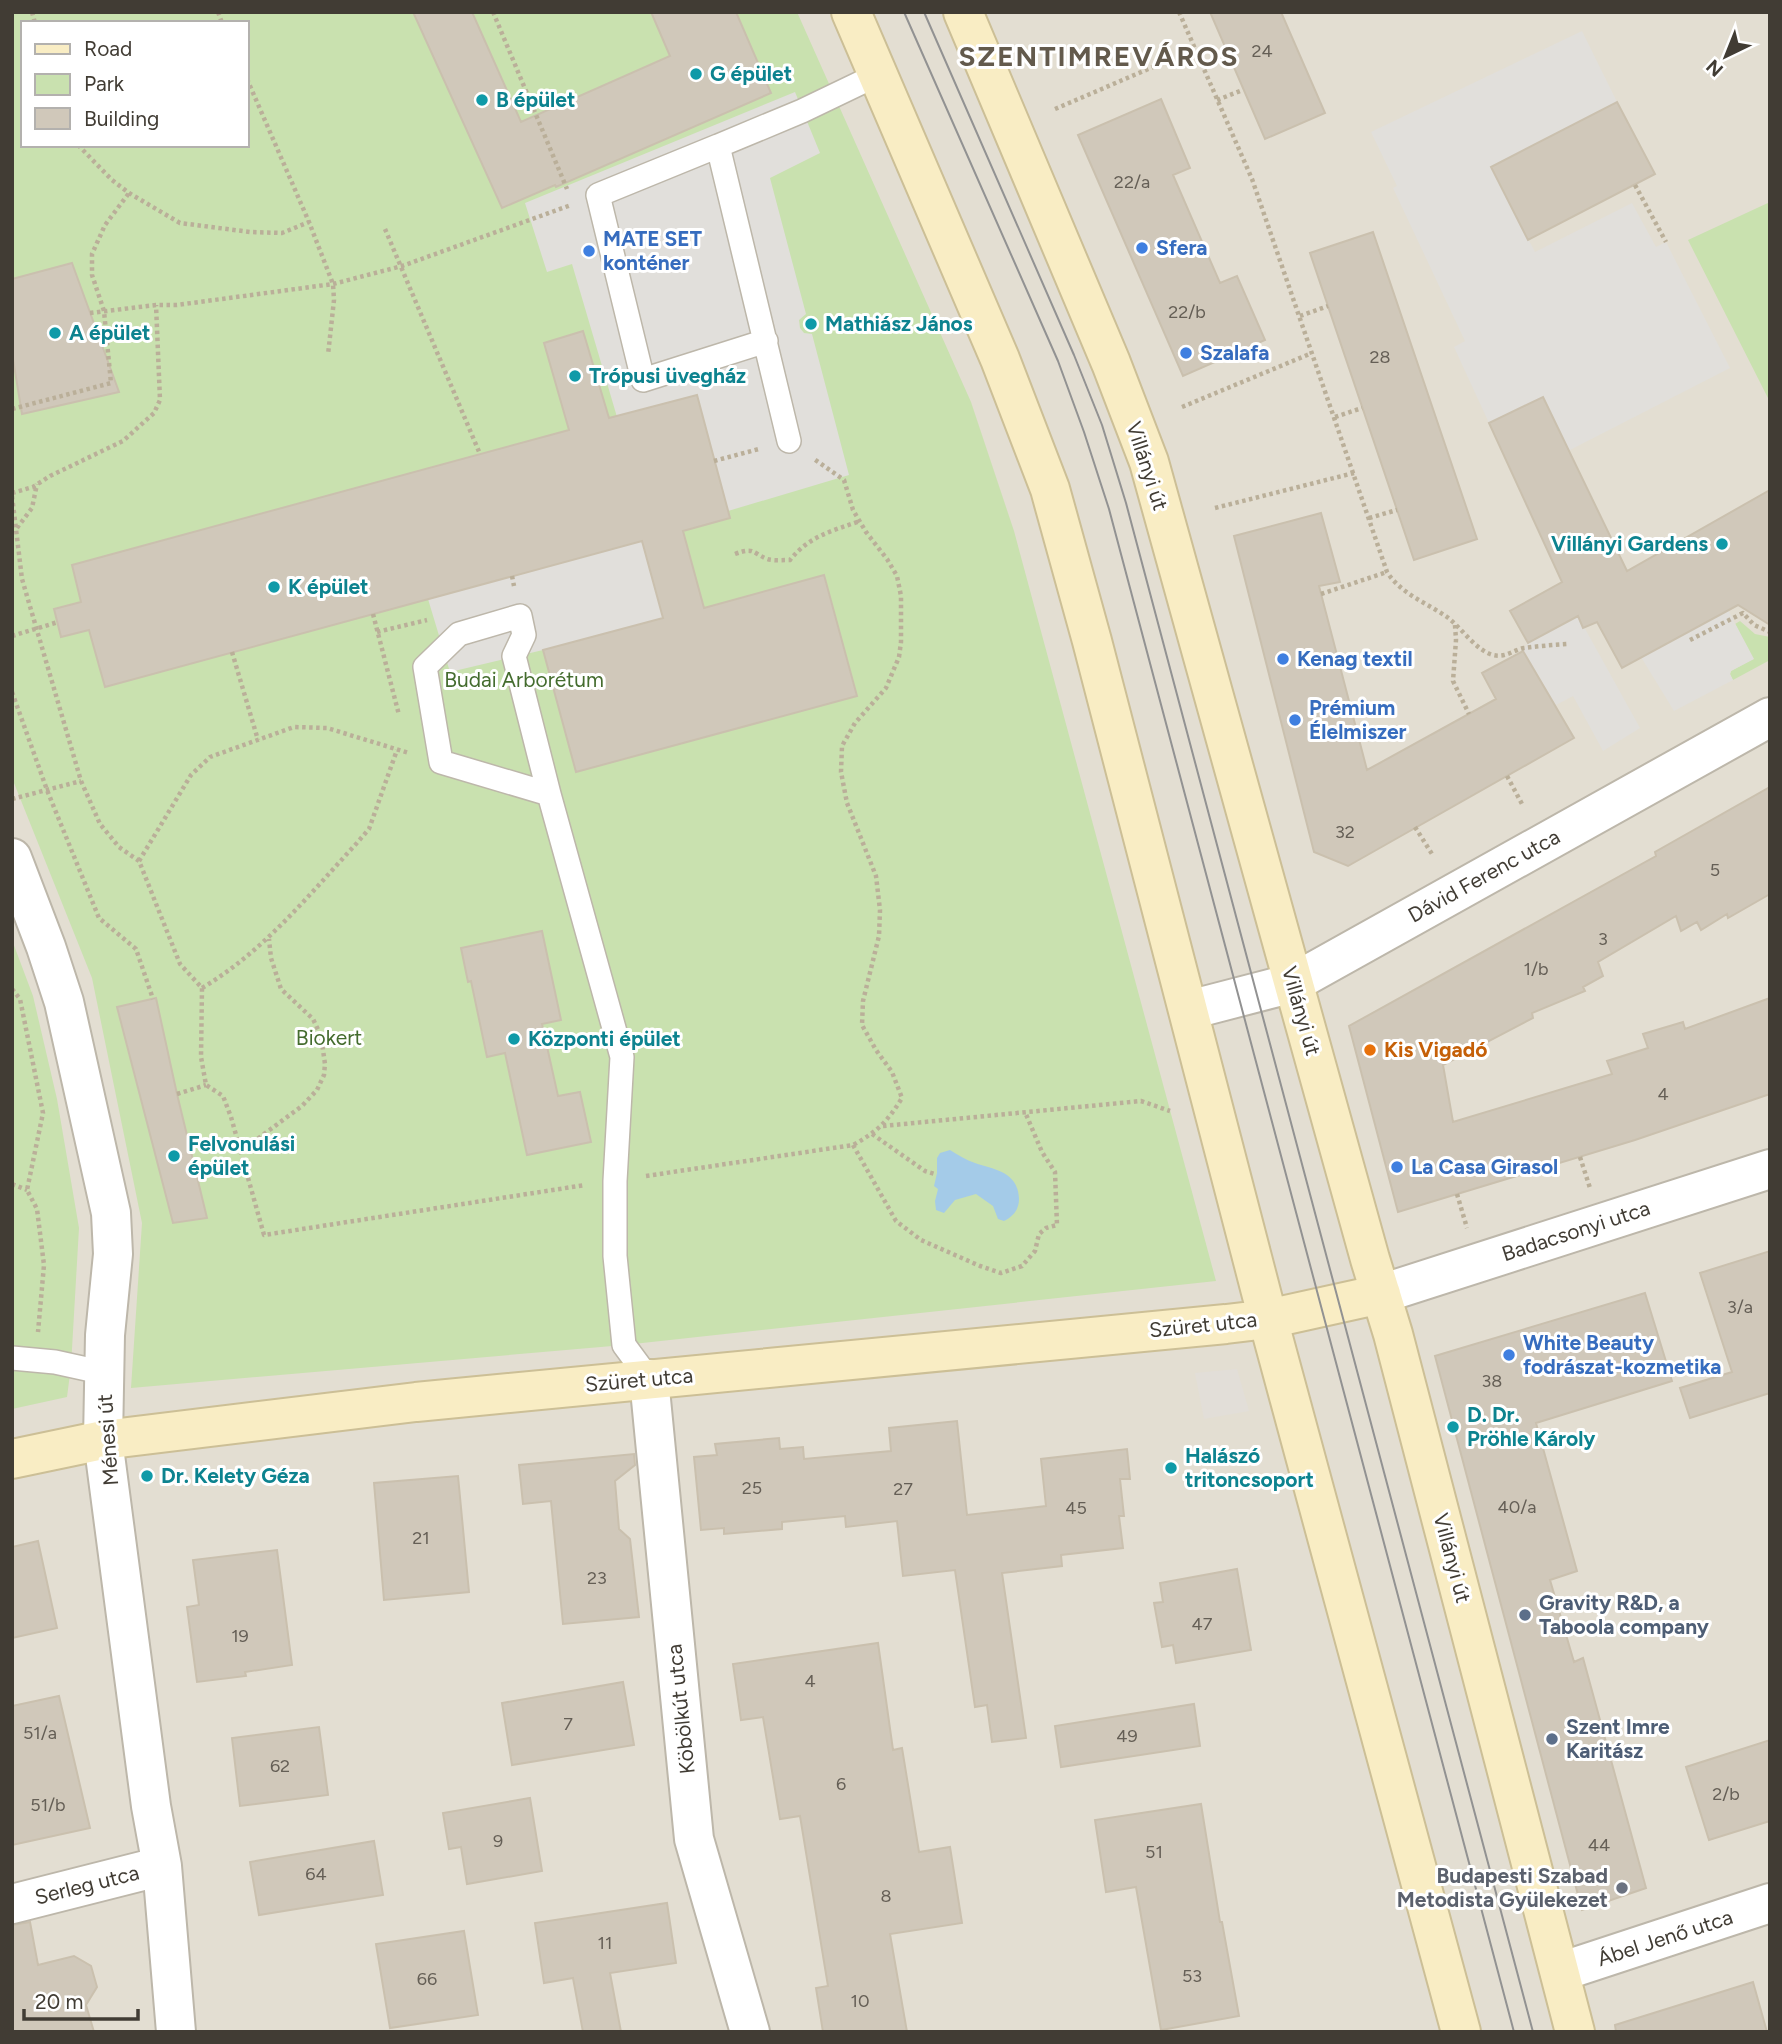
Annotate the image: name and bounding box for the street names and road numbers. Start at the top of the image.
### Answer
street label: Villányi út [1121,418,1174,513]
street label: Dávid Ferenc utca [1404,824,1564,928]
street label: Villányi út [1277,963,1326,1058]
street label: Badacsonyi utca [1499,1195,1653,1266]
street label: Szüret utca [1148,1306,1258,1343]
street label: Szüret utca [584,1362,694,1397]
street label: Ménesi út [92,1393,123,1487]
street label: Villányi út [1429,1510,1476,1605]
street label: Köbölkút utca [661,1643,700,1775]
street label: Serleg utca [32,1859,142,1910]
street label: Ábel Jenő utca [1594,1904,1736,1971]

